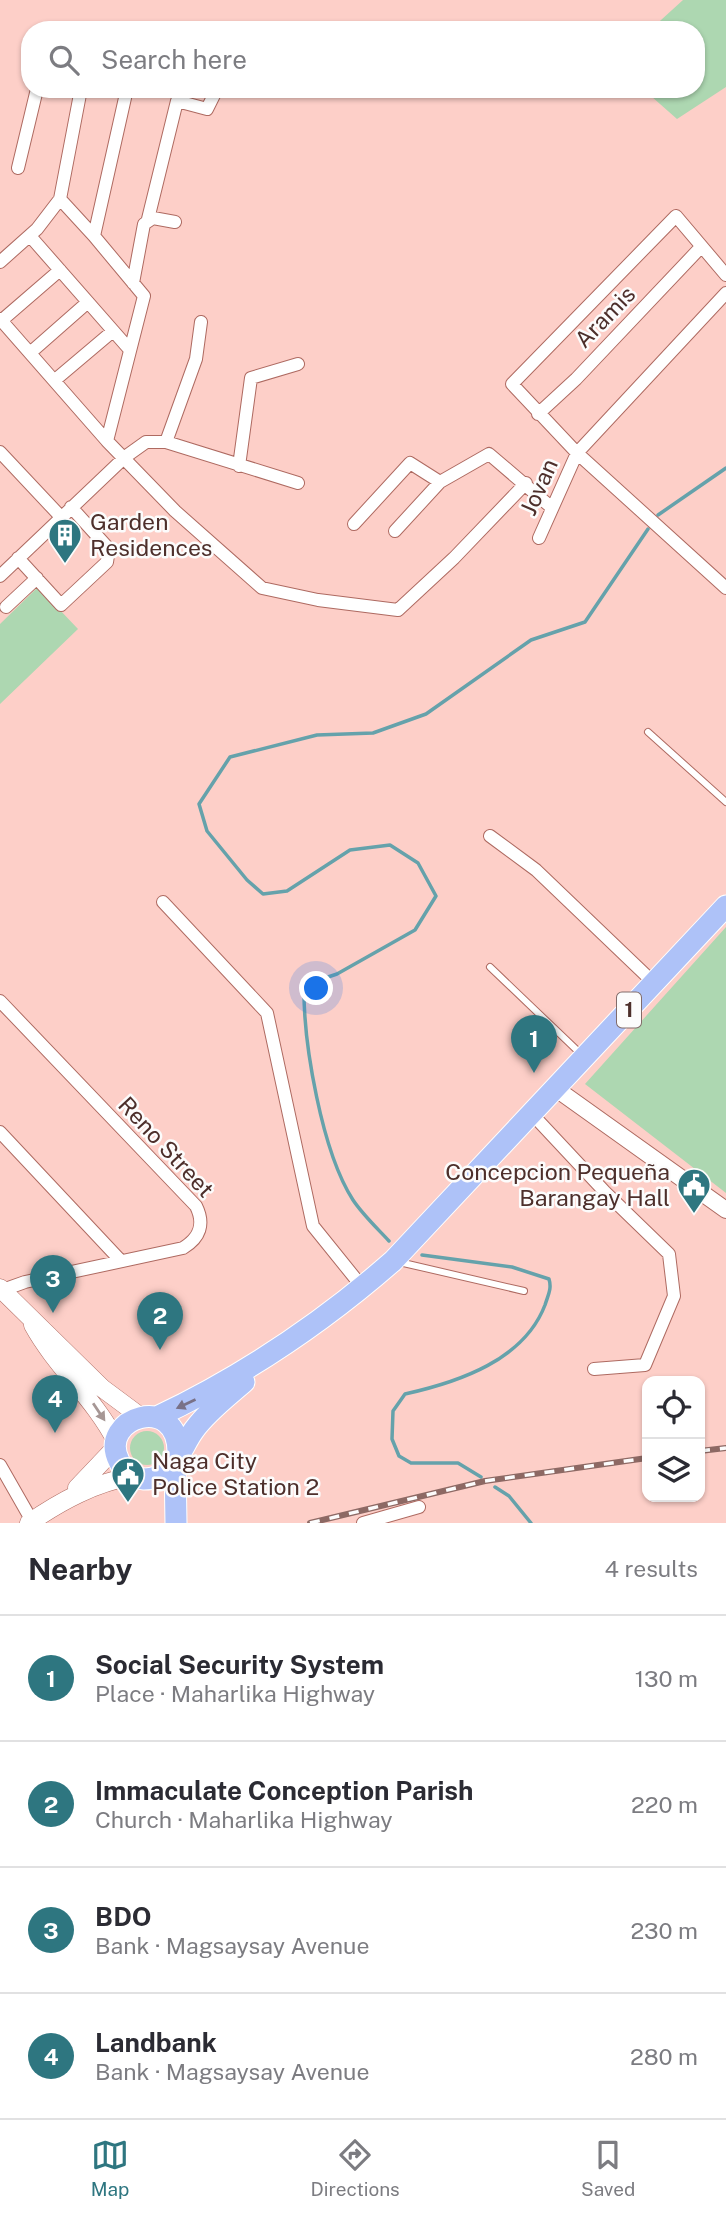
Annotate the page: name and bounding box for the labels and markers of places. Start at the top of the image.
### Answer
place label: Garden Residences [90,508,213,561]
building icon: Garden Residences [46,516,84,565]
pin: 1 [511,1015,557,1073]
place label: Concepcion Pequeña Barangay Hall [445,1158,670,1211]
public building icon: Concepcion Pequeña Barangay Hall [675,1166,713,1215]
pin: 3 [30,1255,76,1313]
pin: 2 [137,1292,183,1350]
pin: 4 [32,1375,78,1433]
place label: Naga City Police Station 2 [152,1447,319,1500]
public building icon: Naga City Police Station 2 [109,1455,147,1504]

